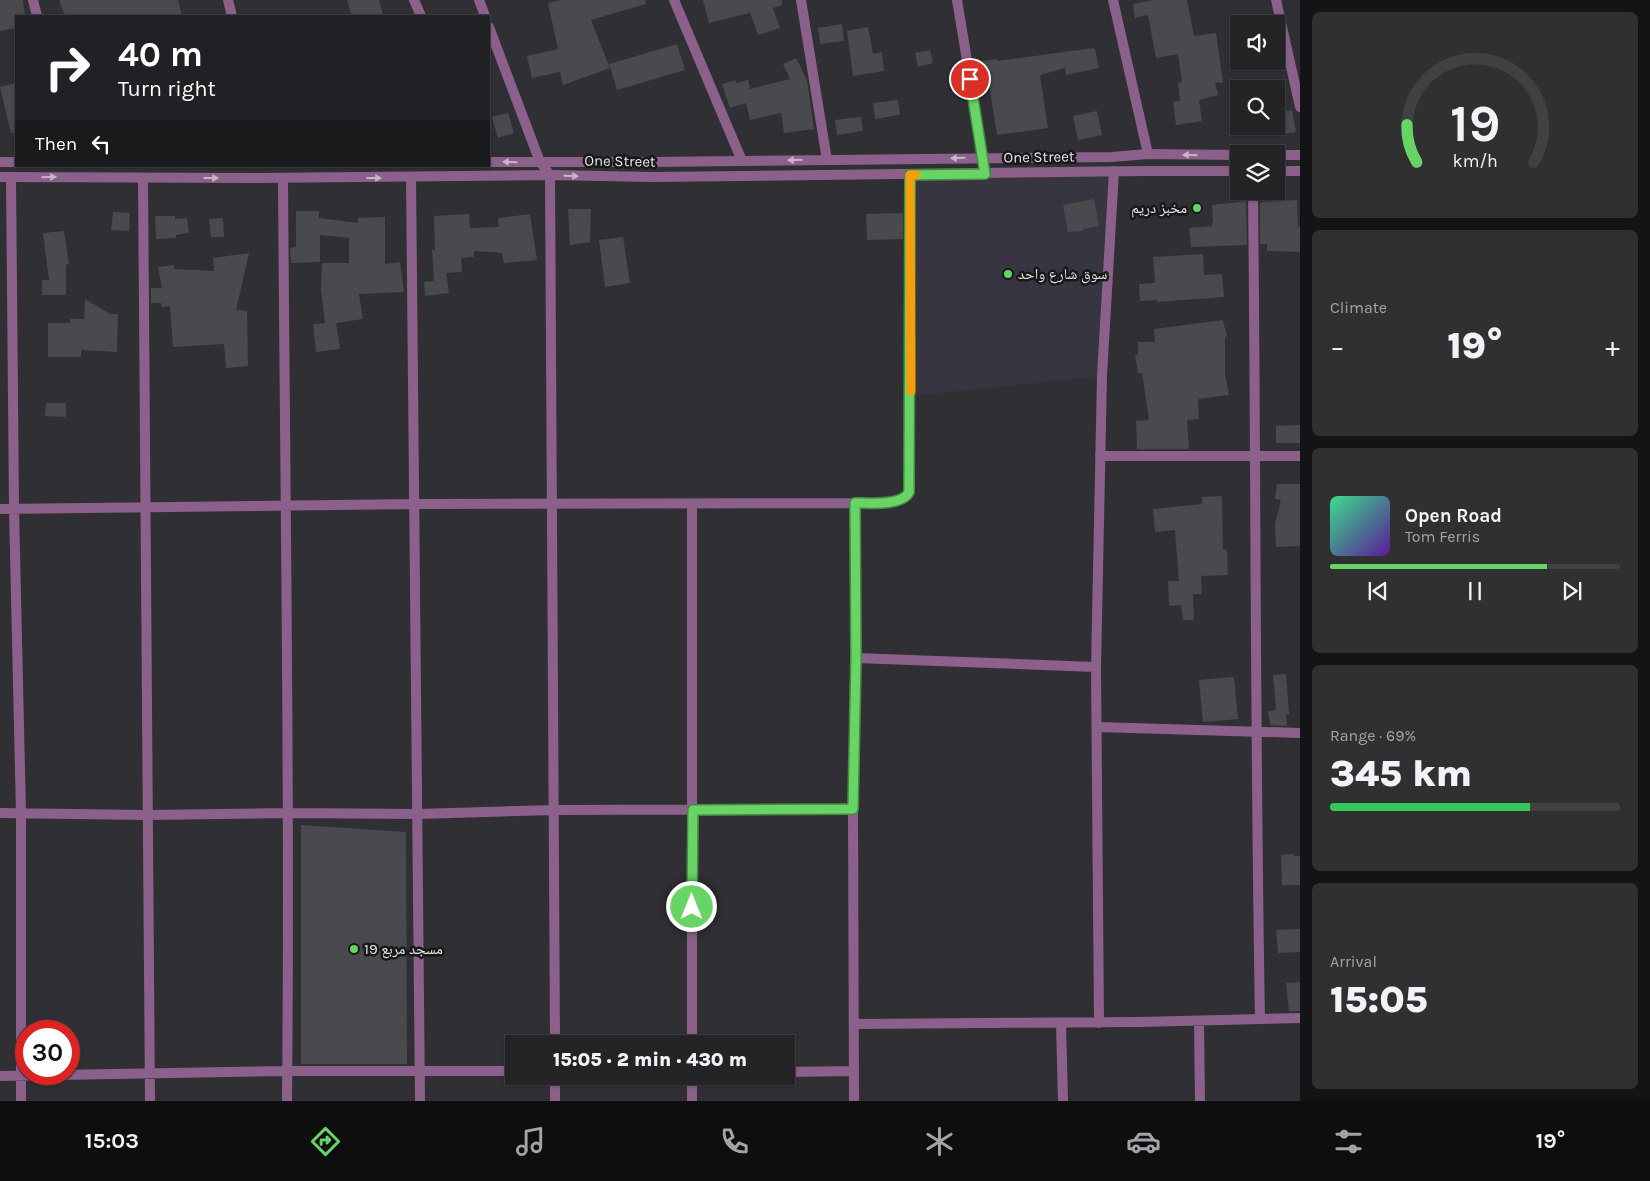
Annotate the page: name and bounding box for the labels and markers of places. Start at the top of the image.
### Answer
pin [949,58,991,100]
place label: مخبز دريم [1131,199,1187,218]
marker: مخبز دريم [1191,202,1203,214]
place label: سوق شارع واحد [1018,265,1108,284]
marker: سوق شارع واحد [1002,268,1014,280]
place label: مسجد مربع 19 [364,940,443,959]
marker: مسجد مربع 19 [348,943,360,955]

